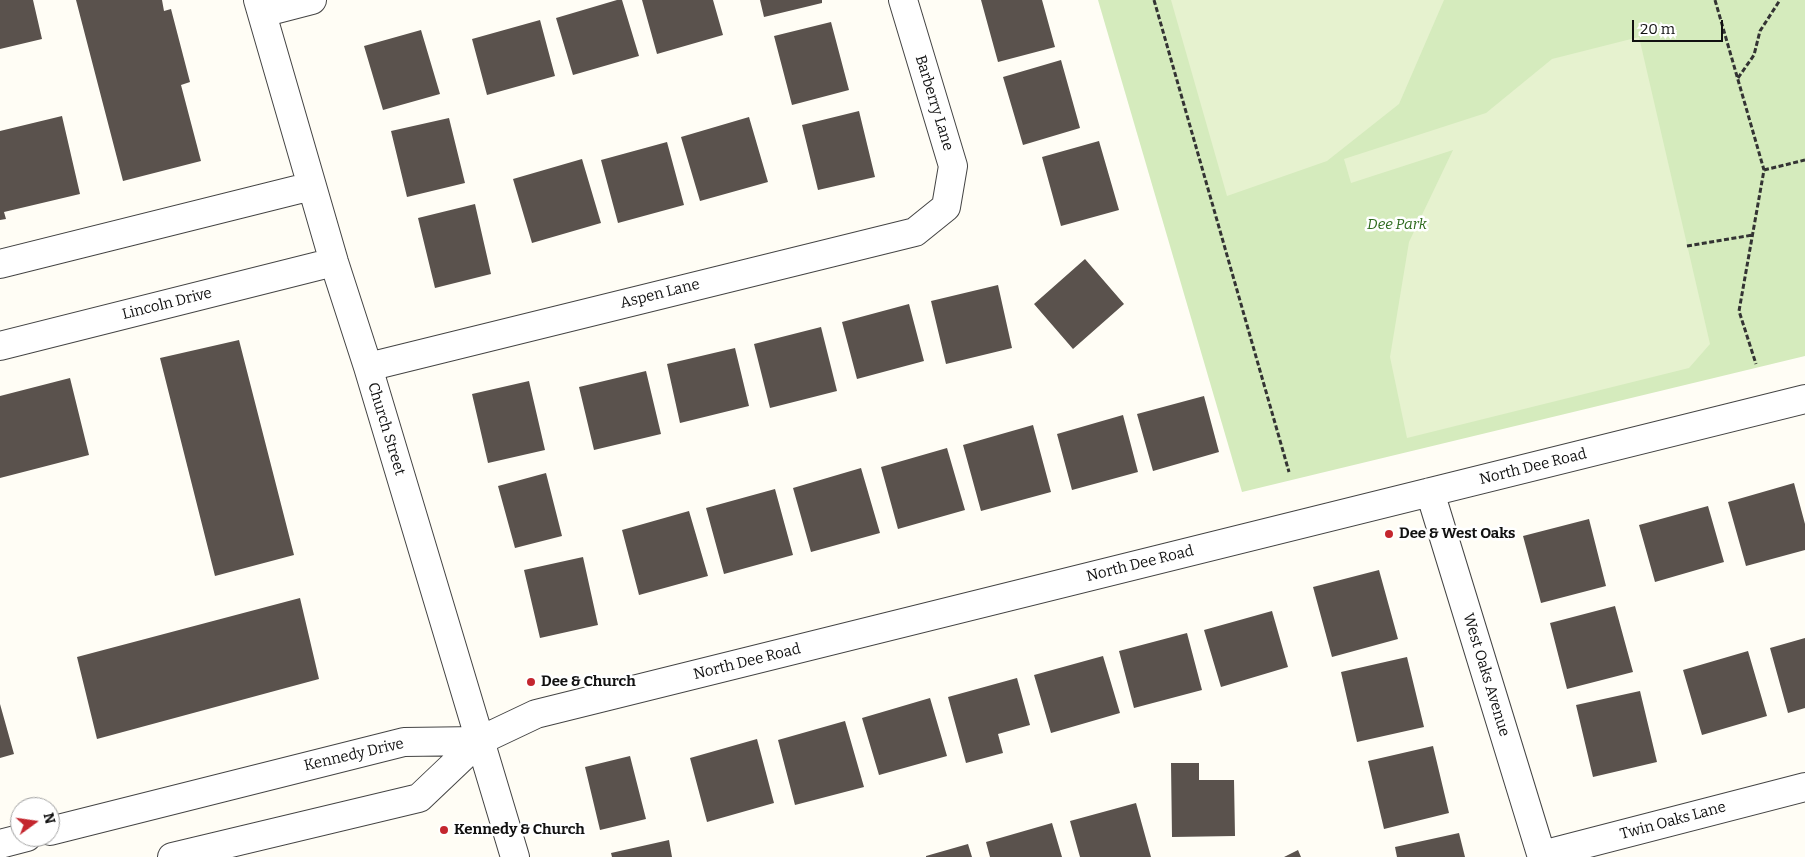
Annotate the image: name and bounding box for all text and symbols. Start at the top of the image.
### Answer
scale bar [1635,10,1726,42]
text: 20 m [1640,20,1675,38]
street label: Barberry Lane [911,53,957,153]
park label: Dee Park [1367,216,1427,234]
street label: Aspen Lane [618,275,702,313]
street label: Lincoln Drive [120,284,214,324]
street label: Church Street [363,380,409,478]
street label: North Dee Road [1478,445,1588,489]
place label: Dee & West Oaks [1399,525,1515,543]
marker: Dee & West Oaks [1383,528,1395,540]
street label: North Dee Road [1085,542,1195,586]
street label: West Oaks Avenue [1459,611,1513,739]
street label: North Dee Road [692,640,802,684]
place label: Dee & Church [541,673,636,691]
marker: Dee & Church [525,676,537,688]
street label: Kennedy Drive [302,735,406,775]
north arrow [10,797,60,847]
street label: Twin Oaks Lane [1618,798,1728,844]
text: N [40,811,59,826]
place label: Kennedy & Church [454,821,585,839]
marker: Kennedy & Church [438,824,450,836]

